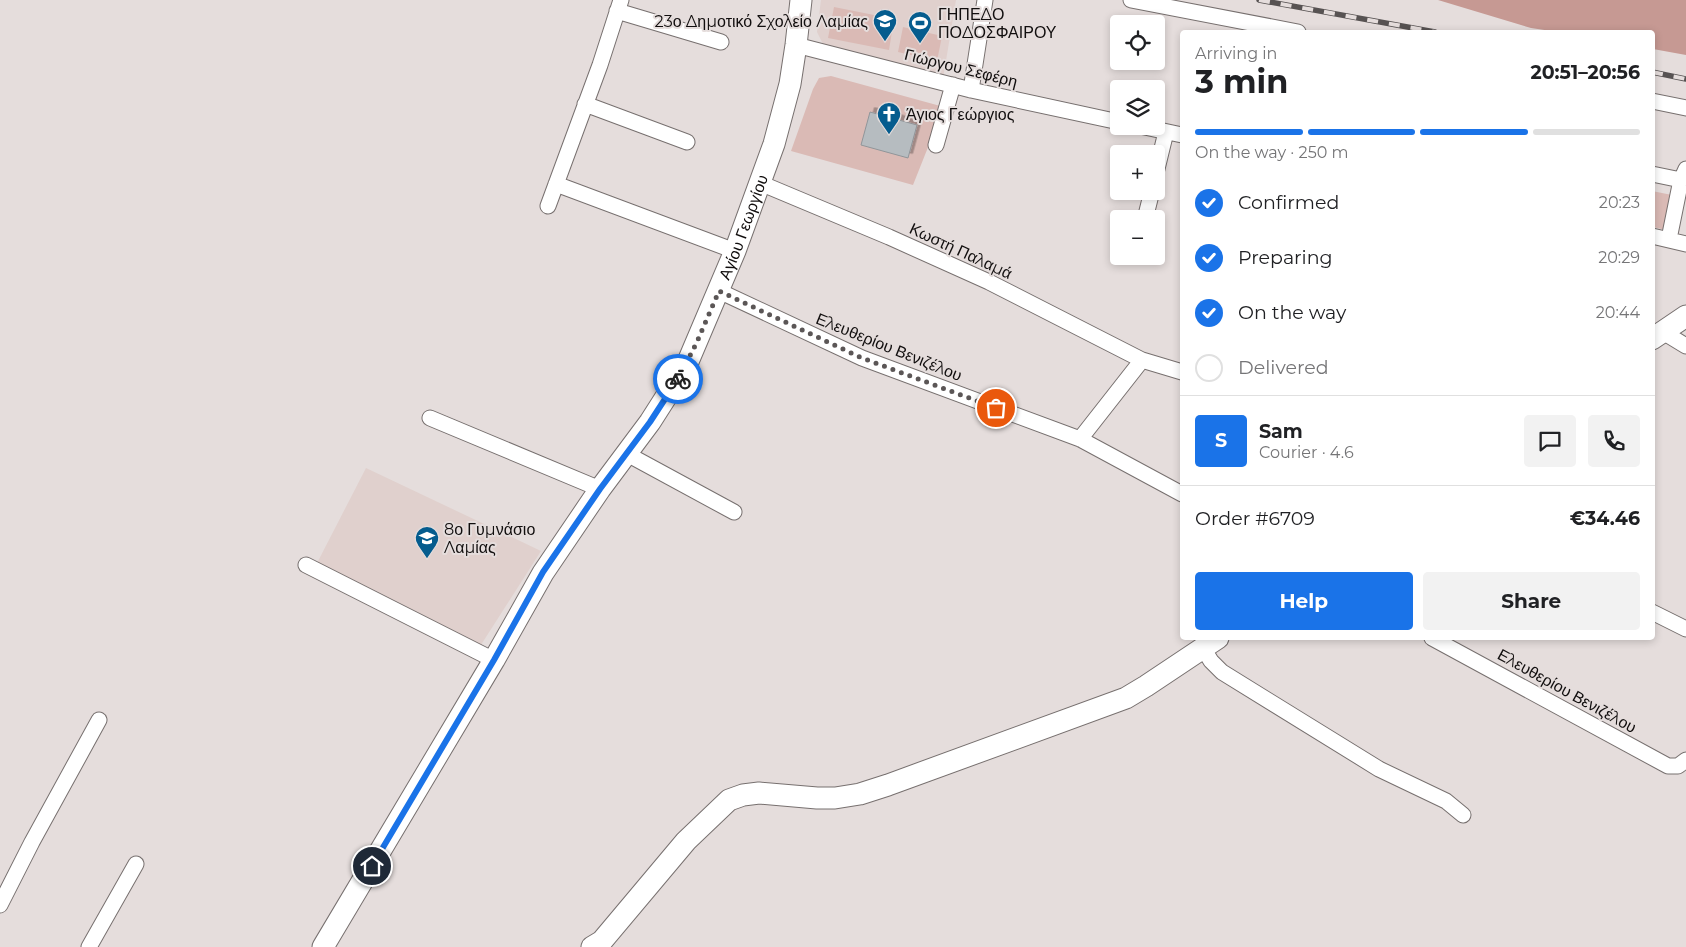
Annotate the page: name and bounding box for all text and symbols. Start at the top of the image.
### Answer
place label: ΓΗΠΕΔΟ ΠΟΔΟΣΦΑΙΡΟΥ [938,5,1057,42]
school or university icon: 23ο Δημοτικό Σχολείο Λαμίας [872,8,898,42]
sports icon: ΓΗΠΕΔΟ ΠΟΔΟΣΦΑΙΡΟΥ [907,10,933,44]
place label: 23ο Δημοτικό Σχολείο Λαμίας [655,12,868,31]
map controls [1110,15,1165,265]
button: locate [1110,15,1165,70]
text: Arriving in [1195,44,1277,63]
street label: Γιώργου Σεφέρη [903,45,1019,91]
text: 20:51–20:56 [1530,61,1640,84]
text: 3 min [1195,62,1288,101]
button: layers [1110,80,1165,135]
church icon: Άγιος Γεώργιος [876,101,902,135]
place label: Άγιος Γεώργιος [906,105,1015,124]
text: On the way · 250 m [1195,143,1348,162]
button: + [1110,145,1165,200]
street label: Αγίου Γεωργίου [715,172,772,282]
icon: check [1195,189,1223,217]
text: Confirmed [1238,191,1339,214]
text: 20:23 [1599,193,1640,212]
button: − [1110,210,1165,265]
street label: Κωστή Παλαμά [907,219,1015,283]
icon: check [1195,244,1223,272]
text: Preparing [1238,246,1333,269]
text: 20:29 [1598,248,1640,267]
icon: check [1195,299,1223,327]
text: On the way [1238,301,1346,324]
text: 20:44 [1596,303,1640,322]
street label: Ελευθερίου Βενιζέλου [813,309,965,385]
courier [653,354,703,404]
text: Delivered [1238,356,1329,379]
icon: bike [664,365,692,393]
pin [975,387,1017,429]
icon: bag [982,394,1010,422]
button: chat [1524,415,1576,467]
button: phone [1588,415,1640,467]
text: Sam [1259,420,1303,443]
text: S [1215,429,1227,452]
text: Courier · 4.6 [1259,443,1354,462]
text: Order #6709 [1195,507,1315,530]
text: €34.46 [1570,507,1640,530]
place label: 8ο Γυμνάσιο Λαμίας [444,520,535,557]
school or university icon: 8ο Γυμνάσιο Λαμίας [414,525,440,559]
button: Help [1195,572,1413,630]
button: Share [1423,572,1640,630]
street label: Ελευθερίου Βενιζέλου [1494,645,1640,737]
pin [351,845,393,887]
icon: home [358,852,386,880]

